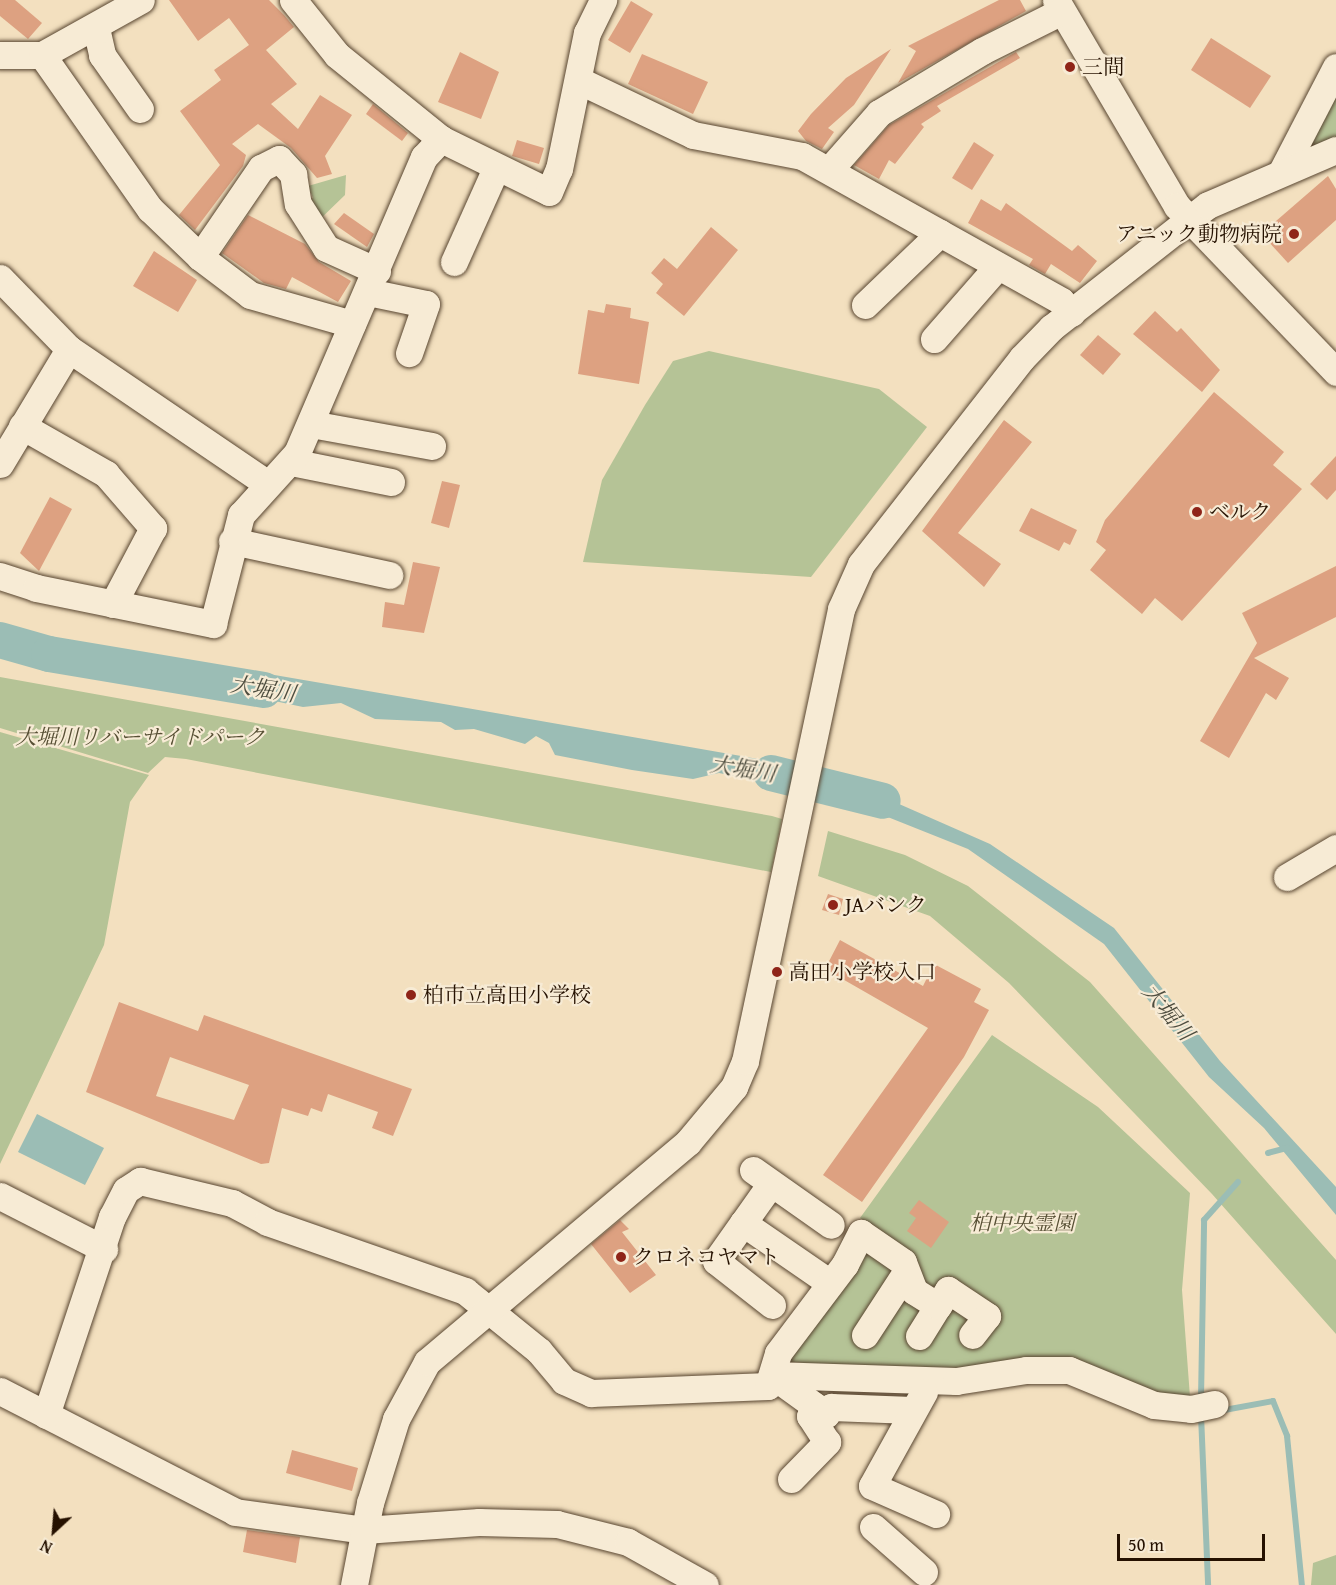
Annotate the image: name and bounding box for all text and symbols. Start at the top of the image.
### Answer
place label: 三間 [1082,54,1124,80]
marker: 三間 [1063,60,1077,74]
place label: アニック動物病院 [1114,221,1282,247]
marker: アニック動物病院 [1287,227,1301,241]
place label: ベルク [1209,499,1272,525]
marker: ベルク [1190,505,1204,519]
water label: 大堀川 [228,671,298,707]
park label: 大堀川リバーサイドパーク [14,724,266,750]
water label: 大堀川 [708,751,778,787]
place label: JAバンク [845,892,927,918]
marker: JAバンク [826,898,840,912]
place label: 高田小学校入口 [789,959,936,985]
marker: 高田小学校入口 [770,965,784,979]
water label: 大堀川 [1137,978,1199,1046]
place label: 柏市立高田小学校 [423,982,591,1008]
marker: 柏市立高田小学校 [404,988,418,1002]
park label: 柏中央霊園 [970,1210,1074,1236]
place label: クロネコヤマト [633,1244,780,1270]
marker: クロネコヤマト [614,1250,628,1264]
north arrow [24,1501,84,1561]
scale bar [1120,1522,1268,1560]
text: 50 m [1128,1531,1164,1558]
text: N [36,1534,56,1560]

